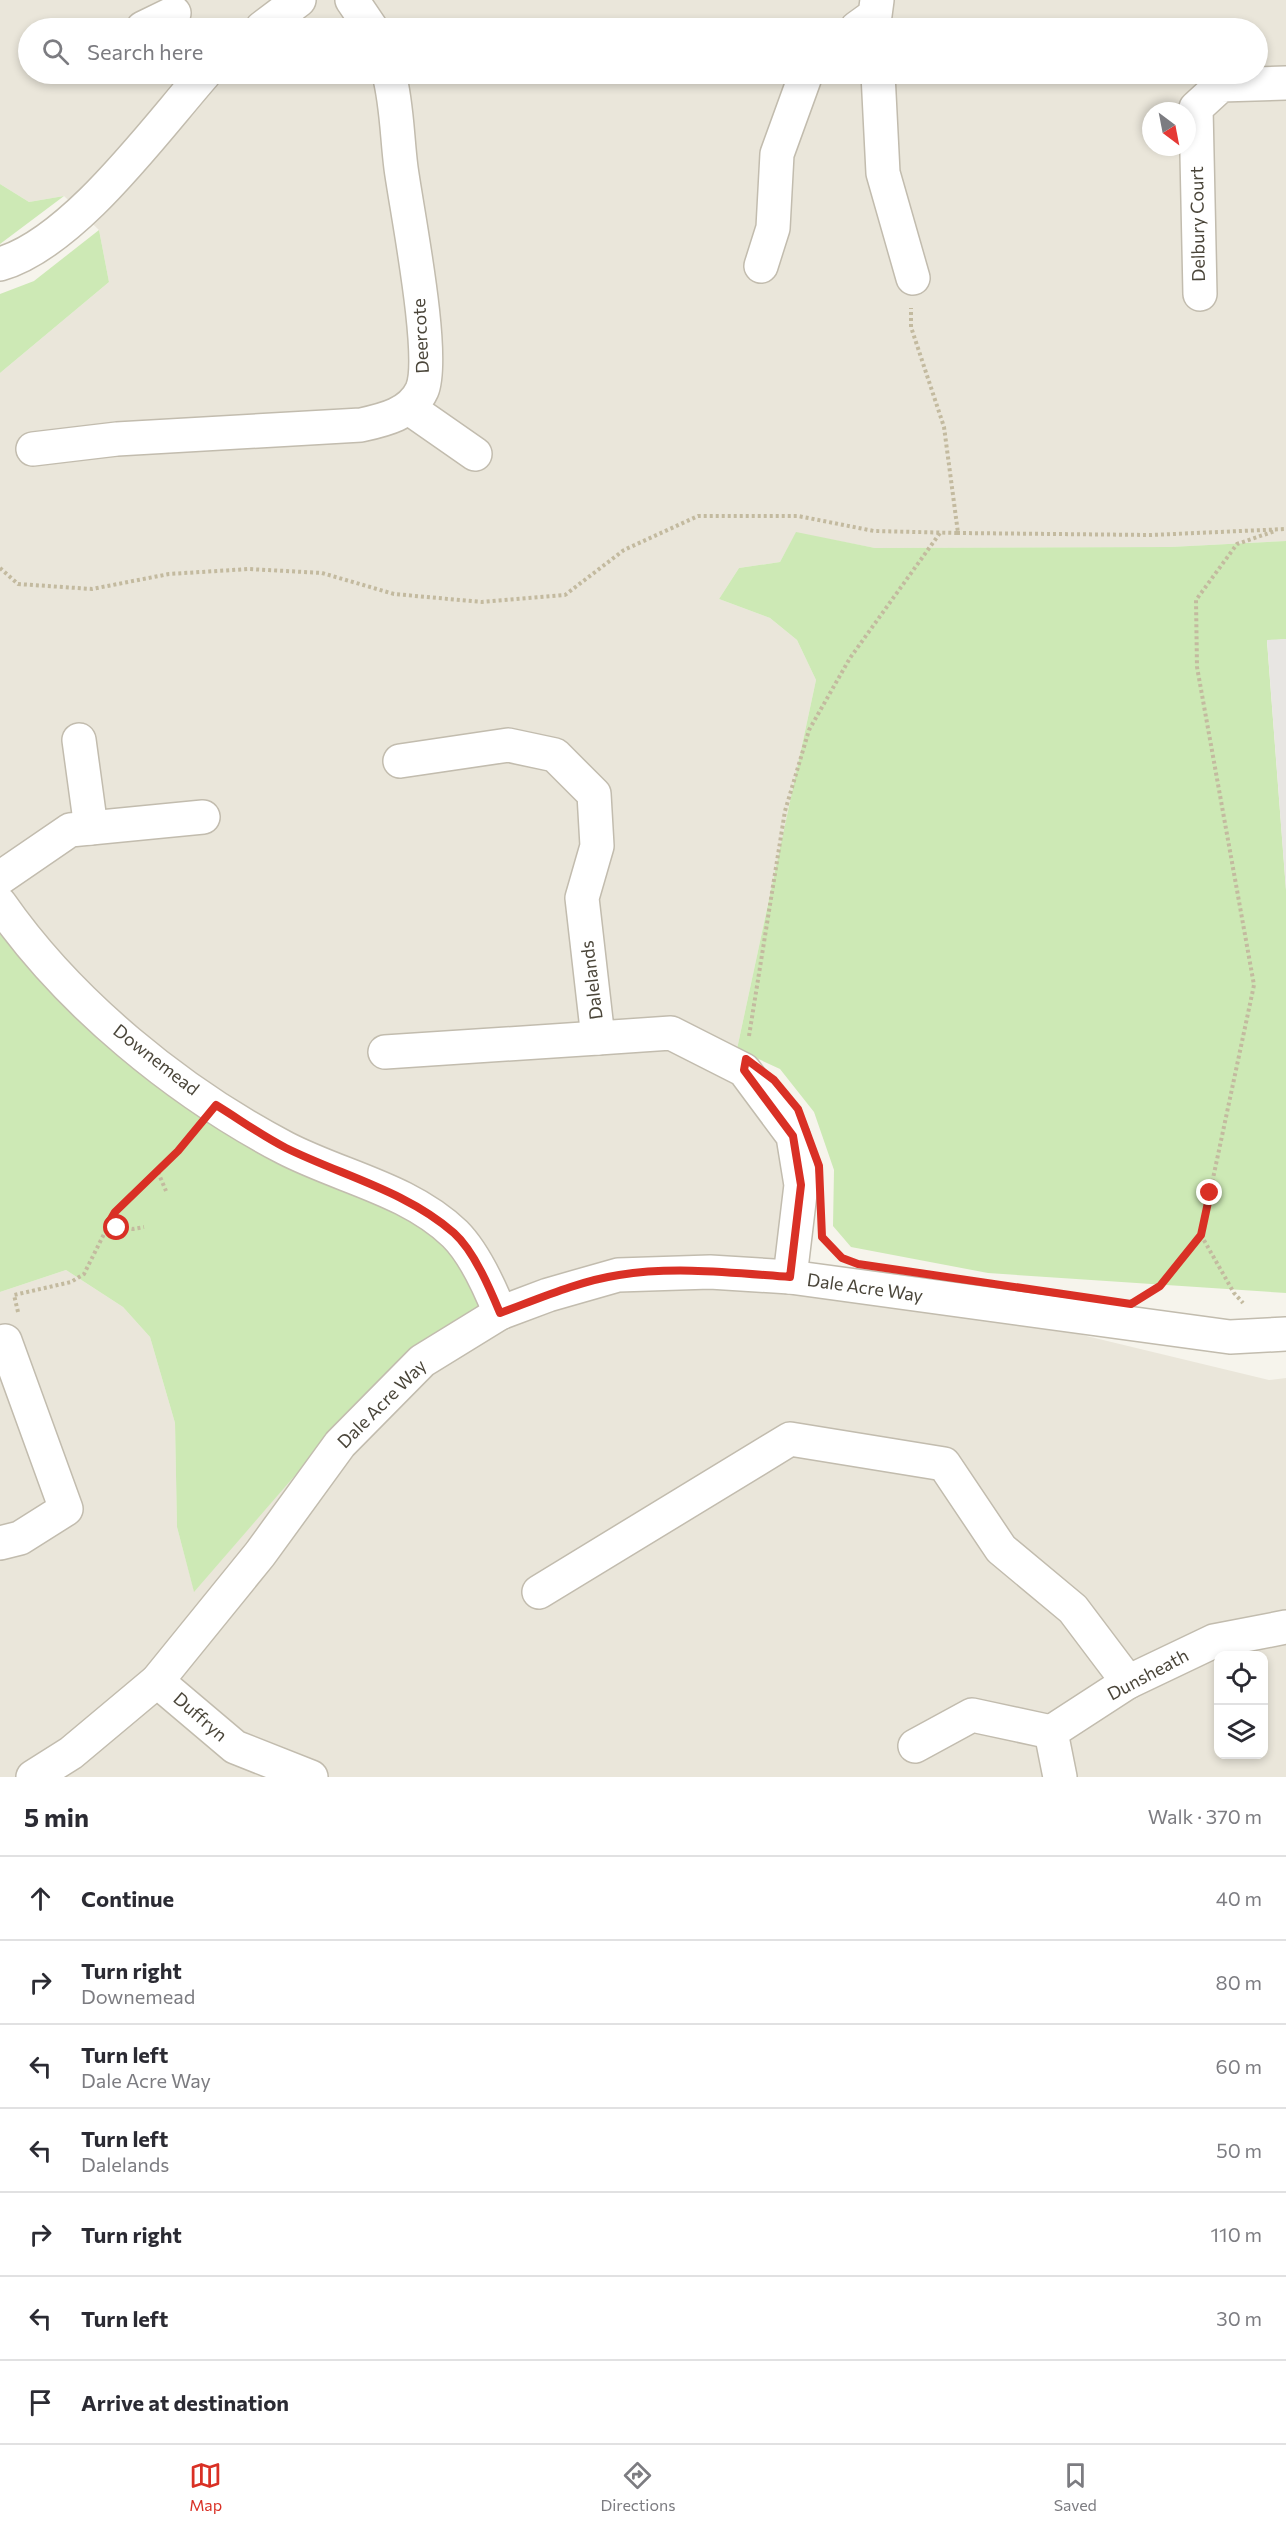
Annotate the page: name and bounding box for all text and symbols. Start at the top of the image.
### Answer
search box [18,18,1268,84]
icon: search [39,35,72,68]
text: Search here [87,38,203,65]
north arrow [1142,102,1196,156]
street label: Delbury Court [1185,166,1209,282]
street label: Deercote [407,298,433,374]
street label: Dalelands [575,939,607,1021]
street label: Downemead [109,1019,204,1100]
route end [1196,1179,1222,1205]
route start [103,1214,129,1240]
street label: Dale Acre Way [806,1268,925,1306]
street label: Dale Acre Way [332,1354,430,1452]
street label: Dunsheath [1103,1644,1192,1705]
map controls [1214,1651,1268,1759]
button: locate [1214,1651,1268,1705]
street label: Duffryn [169,1687,232,1746]
button: layers [1214,1705,1268,1759]
text: 5 min [24,1801,89,1832]
text: Walk · 370 m [1148,1804,1262,1828]
icon: ahead [24,1882,57,1915]
text: Continue [81,1885,174,1912]
text: 40 m [1216,1886,1262,1910]
text: Turn right [81,1957,182,1984]
icon: right [24,1966,57,1999]
text: 80 m [1216,1970,1262,1994]
text: Downemead [81,1984,195,2008]
text: Turn left [81,2041,168,2068]
icon: left [24,2050,57,2083]
text: 60 m [1216,2054,1262,2078]
text: Dale Acre Way [81,2068,211,2092]
text: Turn left [81,2125,168,2152]
icon: left [24,2134,57,2167]
text: 50 m [1216,2138,1262,2162]
text: Dalelands [81,2152,169,2176]
icon: right [24,2218,57,2251]
text: Turn right [81,2221,182,2248]
text: 110 m [1211,2222,1262,2246]
icon: left [24,2302,57,2335]
text: Turn left [81,2305,168,2332]
text: 30 m [1216,2306,1262,2330]
icon: arrive [24,2386,57,2419]
text: Arrive at destination [81,2389,289,2416]
tab: Map [189,2459,222,2514]
tab: Directions [600,2459,675,2514]
tab: Saved [1054,2459,1097,2514]

